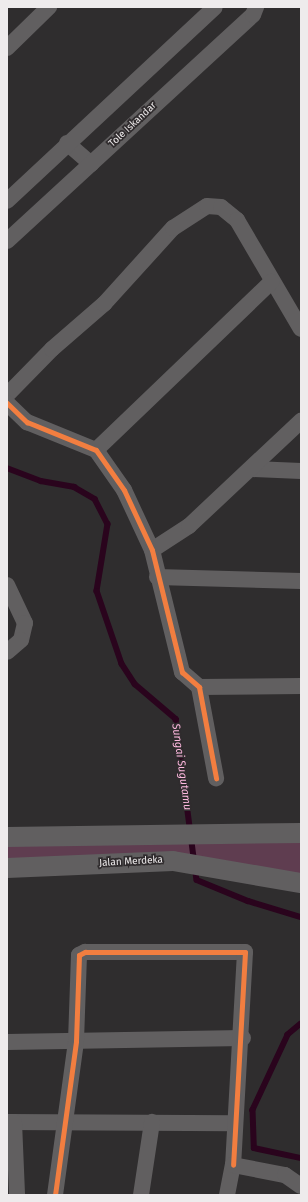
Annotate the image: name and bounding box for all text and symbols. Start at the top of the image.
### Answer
street label: Tole Iskandar [107,100,159,150]
water label: Sungai Sugutamu [168,723,194,811]
street label: Jalan Merdeka [99,854,163,870]

